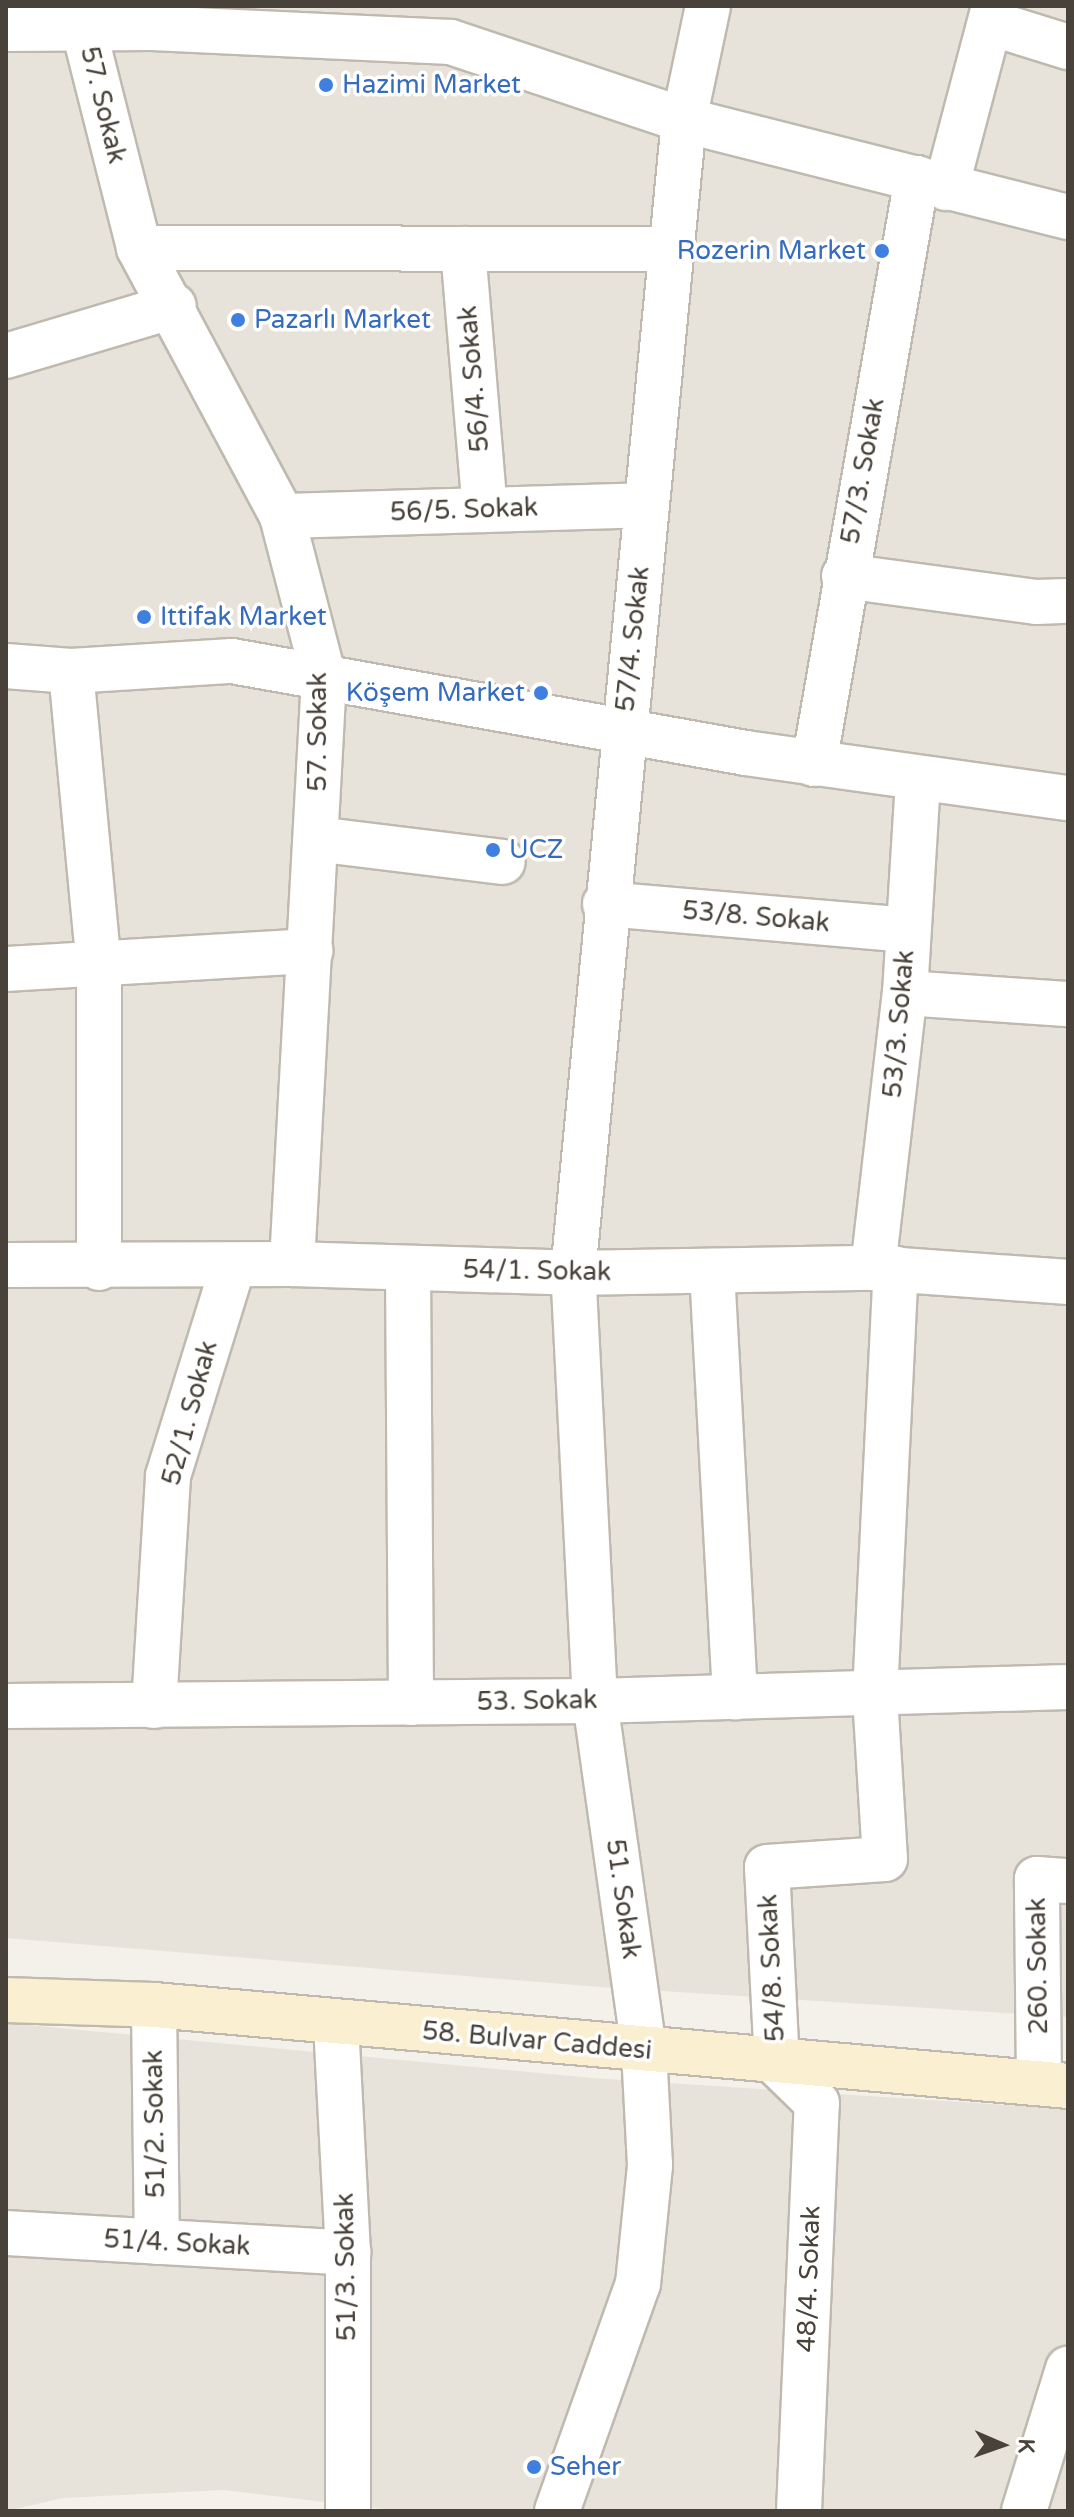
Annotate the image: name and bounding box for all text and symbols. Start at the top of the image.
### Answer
street label: 57. Sokak [73,43,133,167]
place label: Hazimi Market [342,69,521,101]
marker: Hazimi Market [317,76,335,94]
place label: Rozerin Market [677,235,866,267]
marker: Rozerin Market [873,242,891,260]
place label: Pazarlı Market [254,304,431,336]
street label: 56/4. Sokak [452,304,496,454]
marker: Pazarlı Market [229,311,247,329]
street label: 57/3. Sokak [835,396,891,546]
street label: 56/5. Sokak [389,492,539,528]
street label: 57/4. Sokak [610,565,656,713]
place label: Ittifak Market [160,601,327,633]
marker: Ittifak Market [135,608,153,626]
street label: 57. Sokak [302,672,334,792]
place label: Köşem Market [346,677,525,709]
marker: Köşem Market [532,684,550,702]
place label: UCZ [509,834,563,866]
marker: UCZ [484,841,502,859]
street label: 53/8. Sokak [681,895,831,939]
street label: 53/3. Sokak [877,949,921,1099]
street label: 54/1. Sokak [462,1254,612,1288]
street label: 52/1. Sokak [156,1337,224,1489]
street label: 53. Sokak [476,1684,598,1718]
street label: 51. Sokak [599,1837,647,1961]
street label: 54/8. Sokak [753,1893,791,2043]
street label: 260. Sokak [1021,1897,1055,2035]
street label: 58. Bulvar Caddesi [421,2015,653,2067]
street label: 51/2. Sokak [138,2049,172,2199]
street label: 51/3. Sokak [329,2192,363,2342]
street label: 48/4. Sokak [791,2205,827,2353]
street label: 51/4. Sokak [103,2224,251,2262]
north arrow [962,2405,1042,2485]
text: K [1013,2438,1039,2454]
place label: Seher [550,2451,621,2483]
marker: Seher [525,2458,543,2476]

